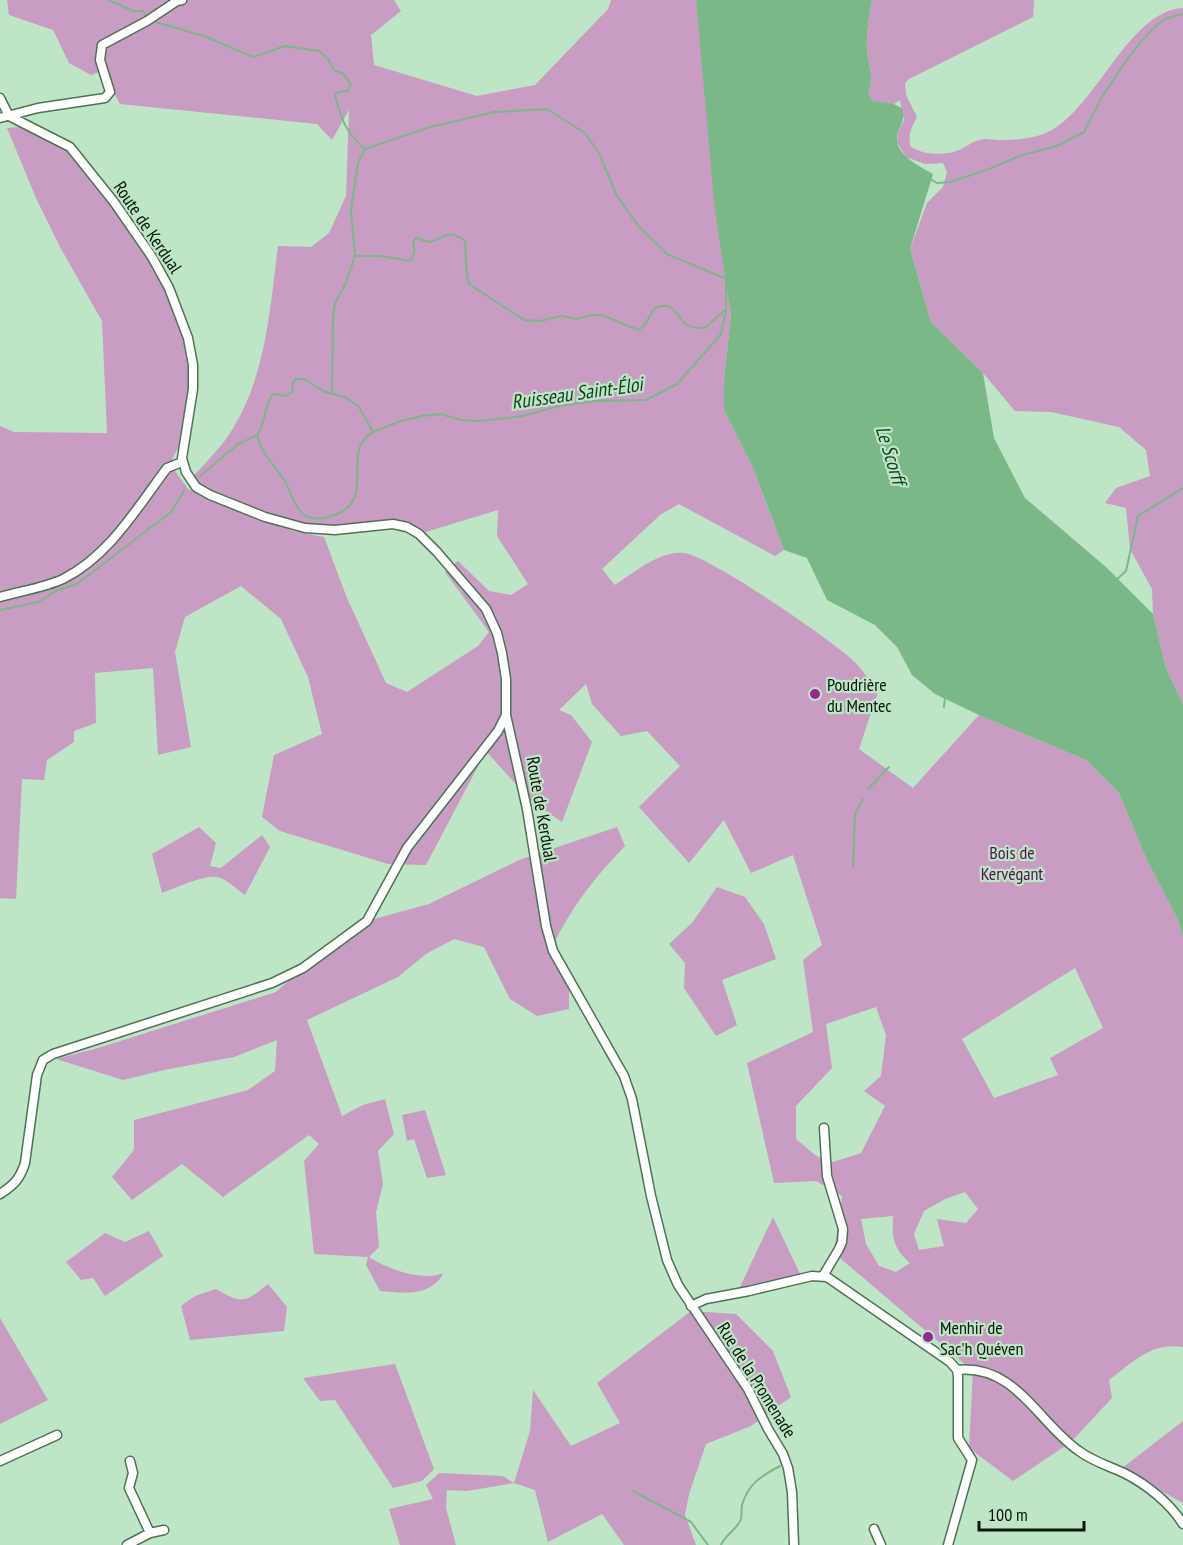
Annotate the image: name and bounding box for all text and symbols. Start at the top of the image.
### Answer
street label: Route de Kerdual [109,177,188,278]
water label: Ruisseau Saint-Éloi [510,371,647,415]
water label: Le Scorff [870,423,914,492]
place label: Poudrière du Mentec [827,673,892,717]
marker: Poudrière du Mentec [808,687,822,701]
street label: Route de Kerdual [521,755,563,864]
park label: Bois de Kervégant [981,841,1043,885]
place label: Menhir de Sac'h Quéven [940,1316,1023,1360]
street label: Rue de la Promenade [712,1318,802,1442]
marker: Menhir de Sac'h Quéven [921,1330,935,1344]
scale bar [979,1494,1084,1532]
text: 100 m [988,1503,1028,1526]

